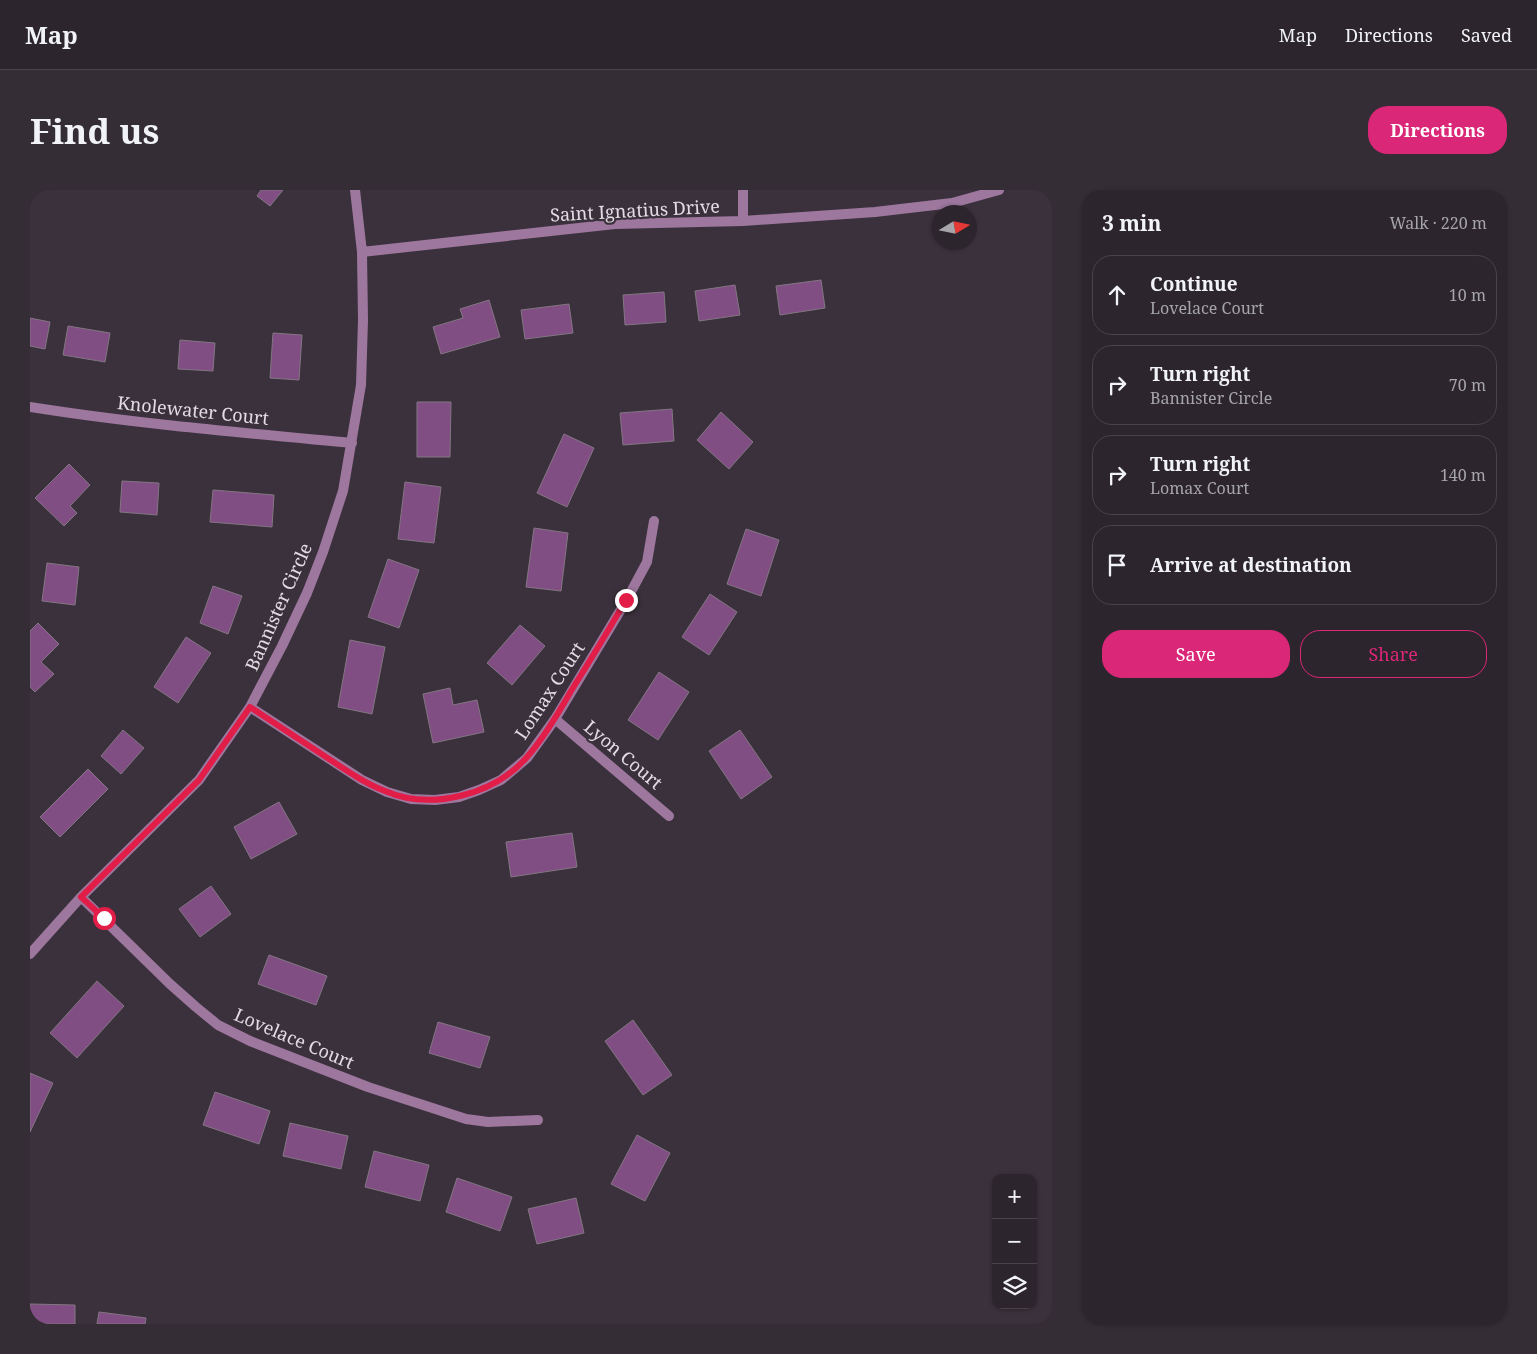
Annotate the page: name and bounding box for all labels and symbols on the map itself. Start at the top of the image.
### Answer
street label: Saint Ignatius Drive [549,194,720,226]
north arrow [932,205,977,250]
street label: Knolewater Court [116,390,270,430]
street label: Bannister Circle [239,539,317,674]
route end [615,589,638,612]
street label: Lomax Court [509,637,590,744]
street label: Lyon Court [579,714,668,794]
route start [93,907,116,930]
street label: Lovelace Court [231,1002,358,1074]

